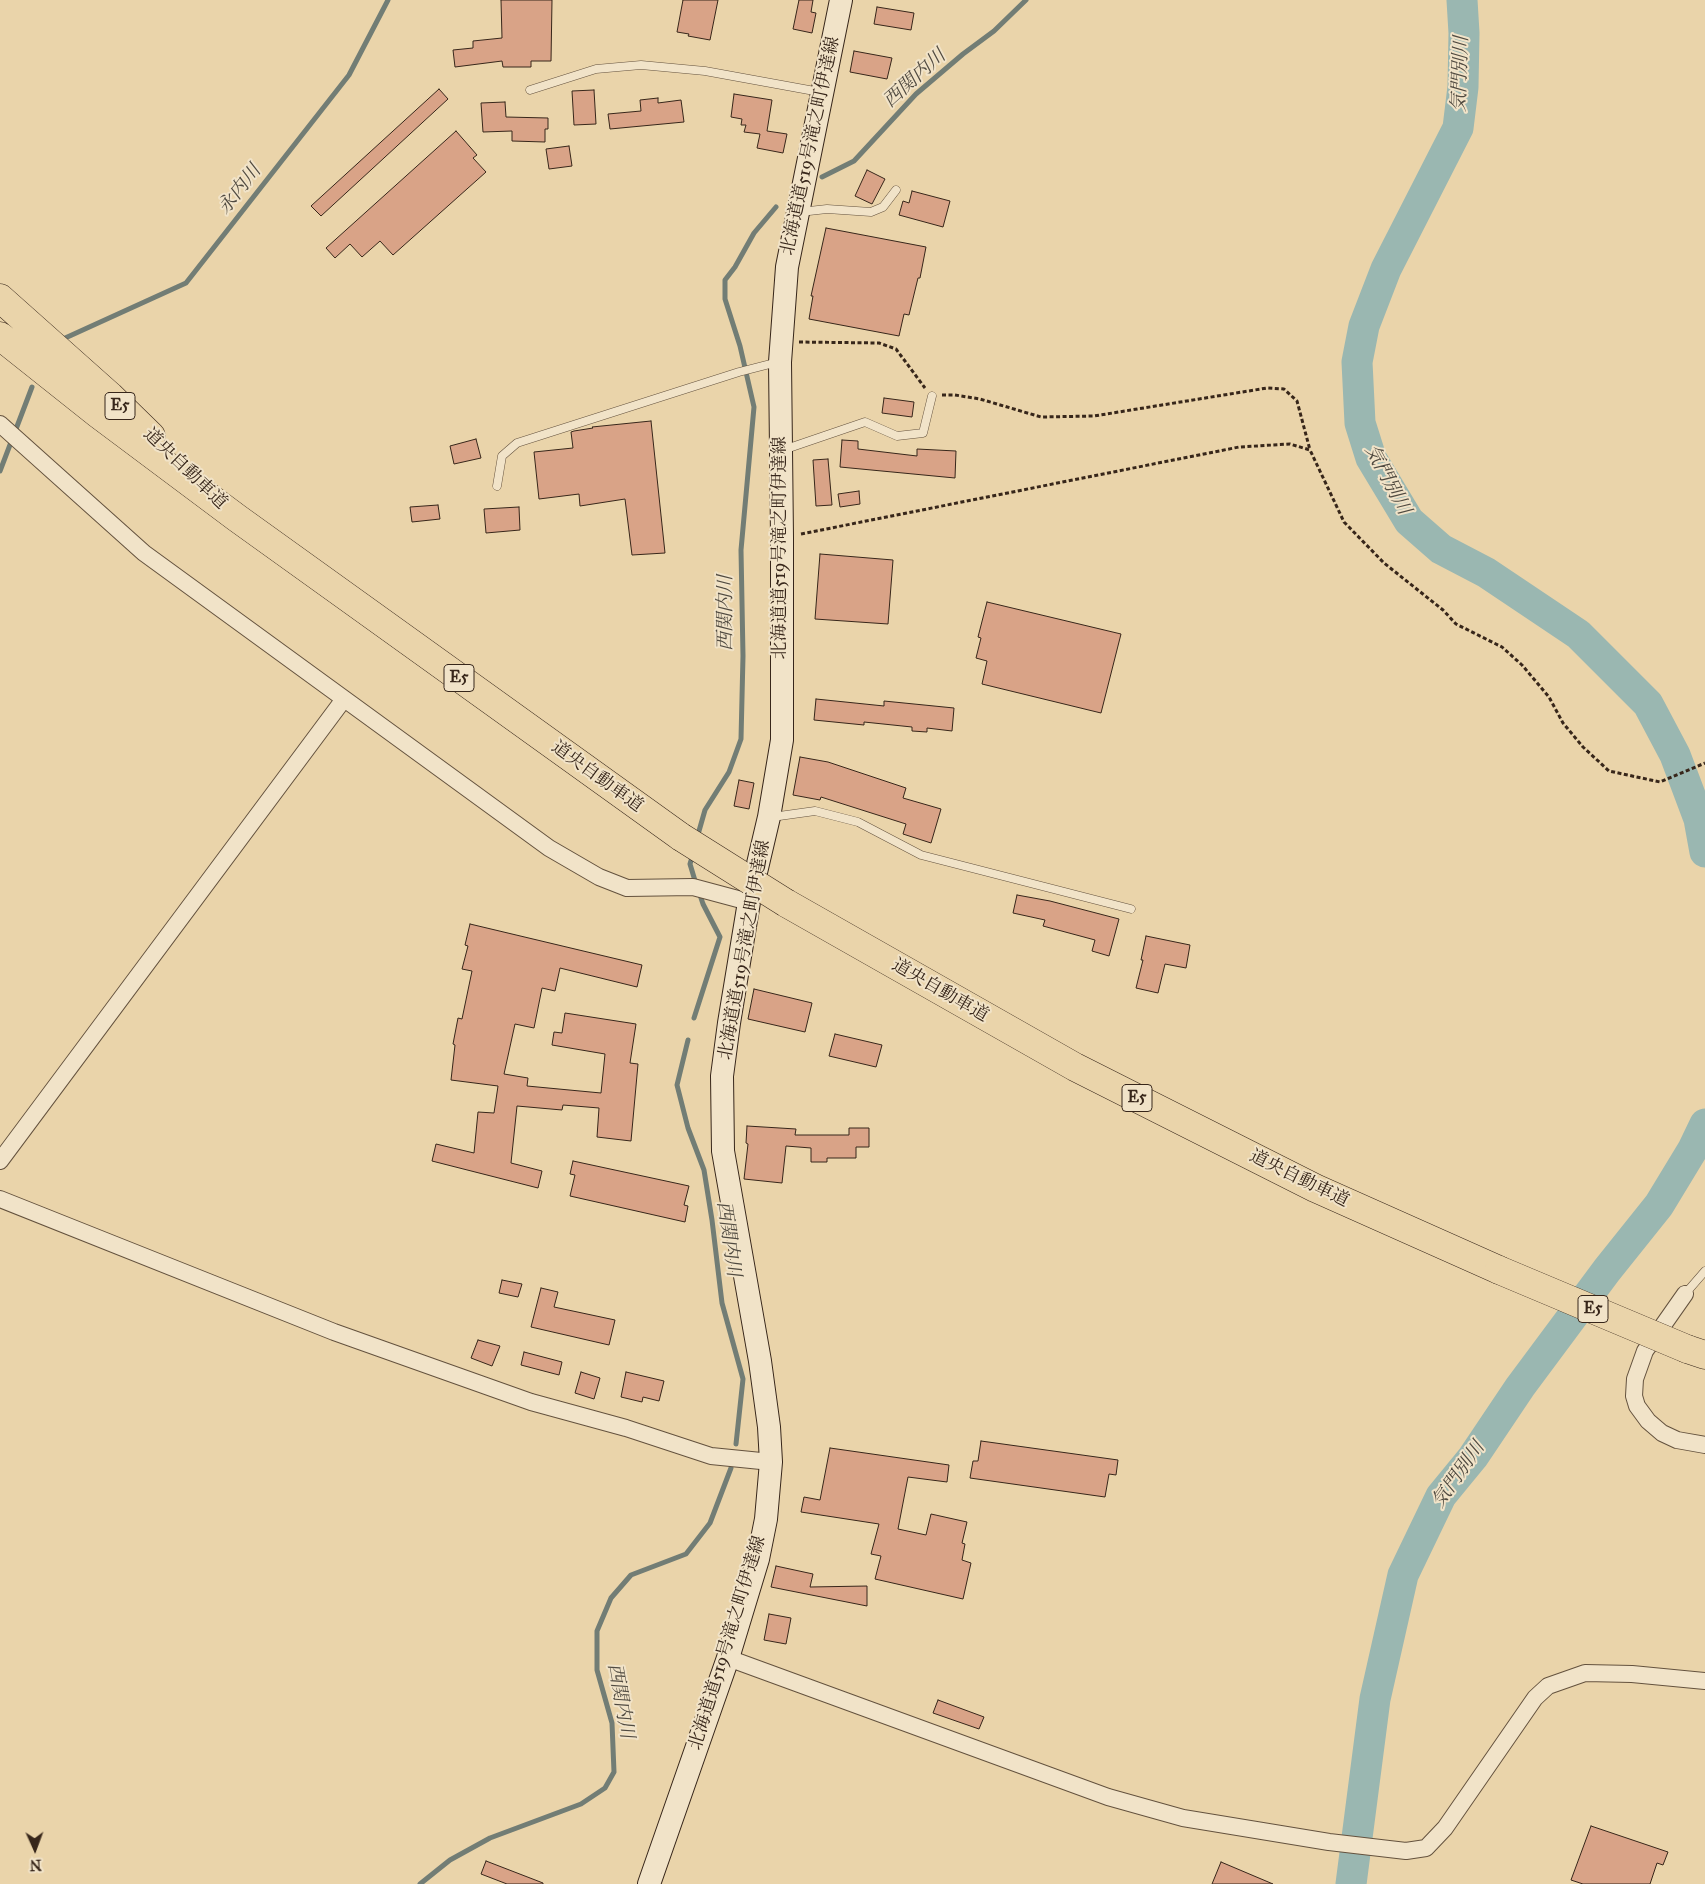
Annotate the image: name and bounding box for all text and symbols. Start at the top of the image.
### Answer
street label: 北海道道519号滝之町伊達線 [777,35,845,257]
water label: 気門別川 [1448,36,1474,112]
water label: 西関内川 [879,45,951,113]
water label: 永内川 [213,161,267,219]
road number: E5 [105,392,135,420]
street label: 道央自動車道 [139,424,231,514]
street label: 北海道道519号滝之町伊達線 [770,436,792,660]
water label: 気門別川 [1359,441,1415,519]
water label: 西関内川 [715,575,737,651]
road number: E5 [444,664,474,691]
street label: 道央自動車道 [547,737,647,817]
street label: 北海道道519号滝之町伊達線 [715,838,775,1062]
street label: 道央自動車道 [888,955,992,1027]
road number: E5 [1122,1084,1152,1112]
street label: 道央自動車道 [1246,1146,1352,1212]
water label: 西関内川 [711,1200,745,1278]
road number: E5 [1578,1296,1608,1322]
water label: 気門別川 [1428,1437,1490,1513]
street label: 北海道道519号滝之町伊達線 [685,1533,771,1753]
water label: 西関内川 [602,1662,638,1740]
north arrow [10,1824,60,1874]
text: N [29,1856,42,1873]

